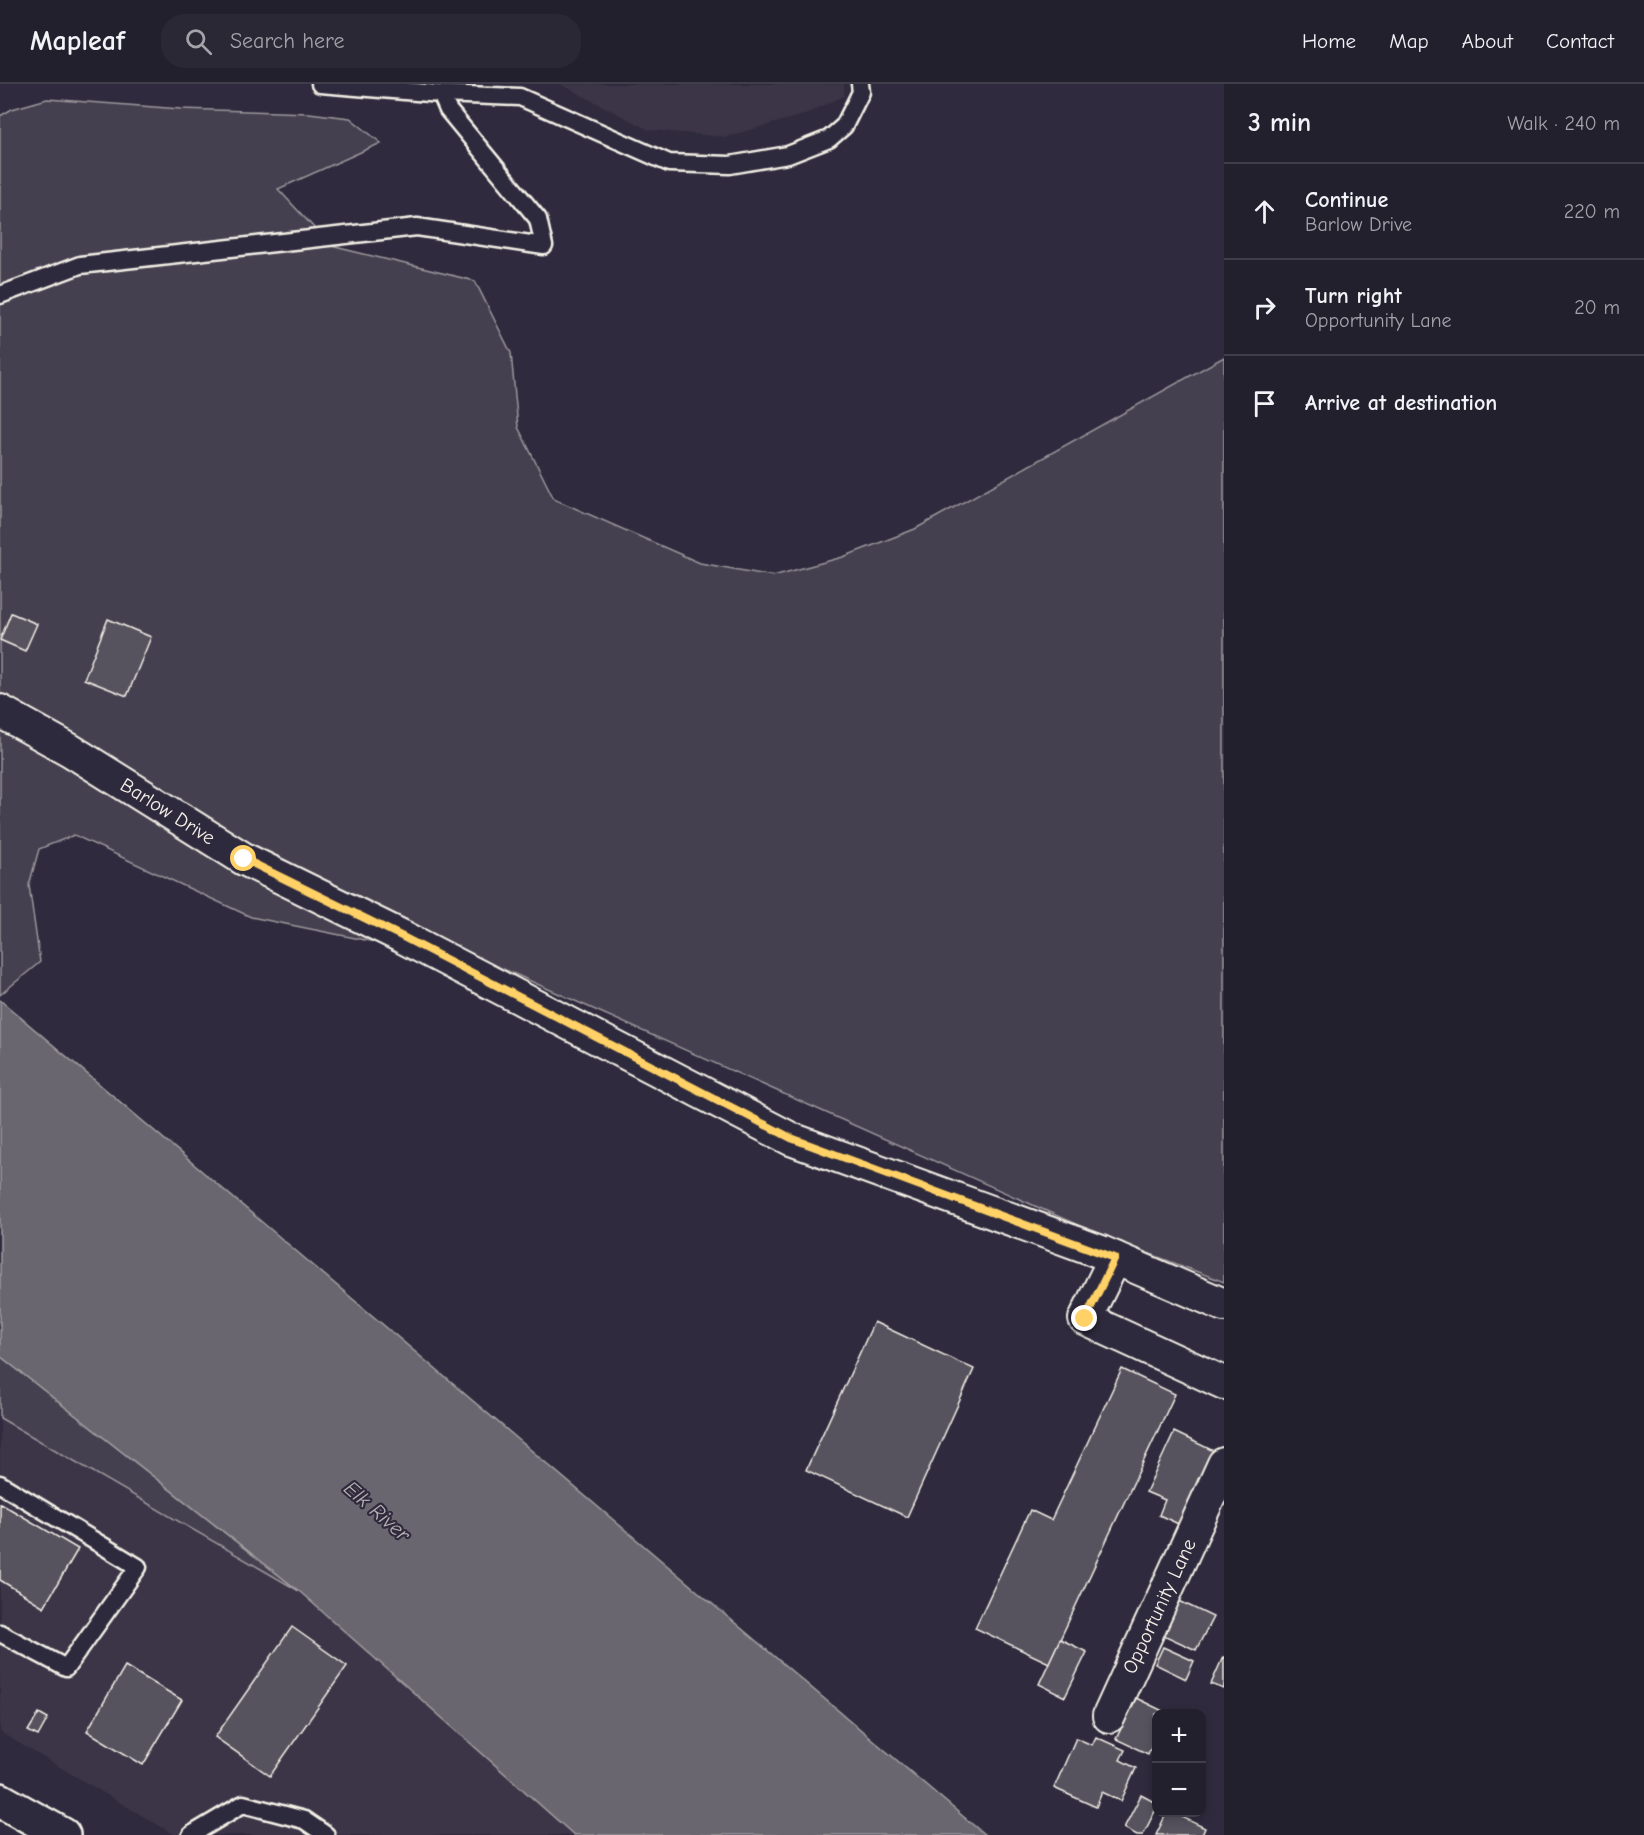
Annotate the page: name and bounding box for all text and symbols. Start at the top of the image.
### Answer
search box [161,14,581,68]
text: Mapleaf [30,25,125,57]
icon: search [182,25,215,58]
text: Search here [230,28,344,54]
text: Home [1302,29,1356,53]
text: Map [1389,29,1429,53]
text: About [1462,29,1513,53]
text: Contact [1546,29,1614,53]
text: 3 min [1248,108,1311,138]
text: Walk · 240 m [1507,112,1620,135]
text: Continue [1305,187,1388,213]
icon: ahead [1248,195,1281,228]
text: 220 m [1564,200,1620,223]
text: Barlow Drive [1305,213,1412,236]
text: Turn right [1305,283,1402,309]
icon: right [1248,291,1281,324]
text: 20 m [1574,296,1620,319]
text: Opportunity Lane [1305,309,1452,332]
icon: arrive [1248,387,1281,420]
text: Arrive at destination [1305,390,1497,416]
street label: Barlow Drive [116,773,219,850]
route start [230,845,256,871]
route end [1071,1305,1097,1331]
water label: Elk River [339,1476,416,1547]
street label: Opportunity Lane [1118,1535,1201,1677]
map controls [1152,1709,1206,1817]
button: + [1152,1709,1206,1763]
button: − [1152,1763,1206,1817]

